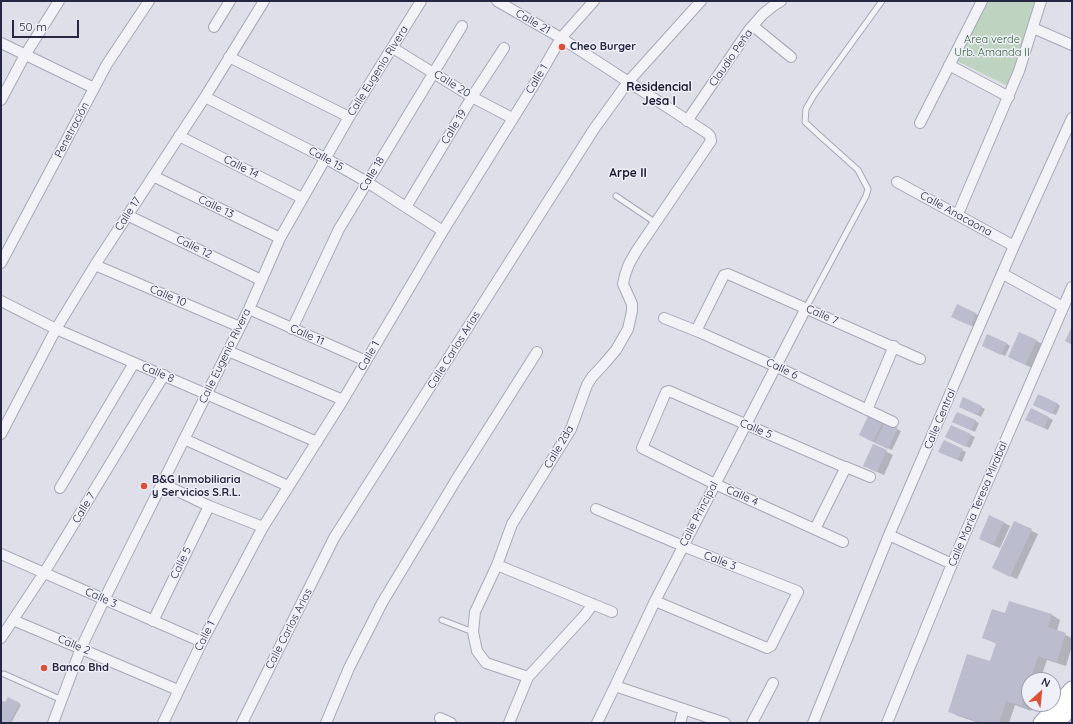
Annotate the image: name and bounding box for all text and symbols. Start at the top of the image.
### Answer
street label: Calle 21 [513,7,553,37]
scale bar [14,12,81,38]
text: 50 m [19,19,47,34]
street label: Calle Eugenio Rivera [345,23,411,119]
street label: Claudio Peña [706,27,756,89]
park label: Area verde Urb. Amanda II [954,33,1030,59]
place label: Cheo Burger [570,40,636,54]
marker: Cheo Burger [557,42,567,52]
street label: Calle 1 [523,62,551,96]
street label: Calle 20 [431,68,473,100]
district label: Residencial Jesa I [626,80,692,108]
street label: Penetración [52,100,92,160]
street label: Calle 19 [438,107,470,147]
street label: Calle 15 [306,144,346,174]
street label: Calle 14 [221,153,261,181]
street label: Calle 18 [357,154,387,194]
district label: Arpe II [609,166,647,180]
street label: Calle Anacaona [918,189,994,239]
street label: Calle 13 [196,193,236,221]
street label: Calle 17 [112,195,144,233]
street label: Calle 12 [174,233,214,261]
street label: Calle 10 [148,282,188,310]
street label: Calle 7 [804,302,840,328]
street label: Calle Eugenio Rivera [196,306,254,406]
street label: Calle Carlos Arias [425,309,483,391]
street label: Calle 11 [288,322,326,348]
street label: Calle 1 [355,339,383,373]
street label: Calle 6 [764,356,800,382]
street label: Calle 8 [140,360,176,386]
street label: Calle Central [921,387,959,451]
street label: Calle 5 [738,416,774,442]
street label: Calle 2da [541,423,577,471]
street label: Calle Maria Teresa Mirabal [946,439,1010,569]
place label: B&G Inmobiliaria y Servicios S.R.L. [152,473,241,499]
street label: Calle Principal [677,479,721,549]
marker: B&G Inmobiliaria y Servicios S.R.L. [139,481,149,491]
street label: Calle 4 [724,483,760,509]
street label: Calle 7 [70,490,98,526]
street label: Calle 5 [168,545,194,581]
street label: Calle 3 [702,549,738,573]
street label: Calle 3 [83,585,119,611]
street label: Calle Carlos Arias [263,586,315,672]
street label: Calle 1 [192,619,218,653]
street label: Calle 2 [56,632,92,658]
place label: Banco Bhd [52,661,109,675]
marker: Banco Bhd [39,663,49,673]
north arrow [1021,672,1061,712]
text: N [1039,674,1053,690]

